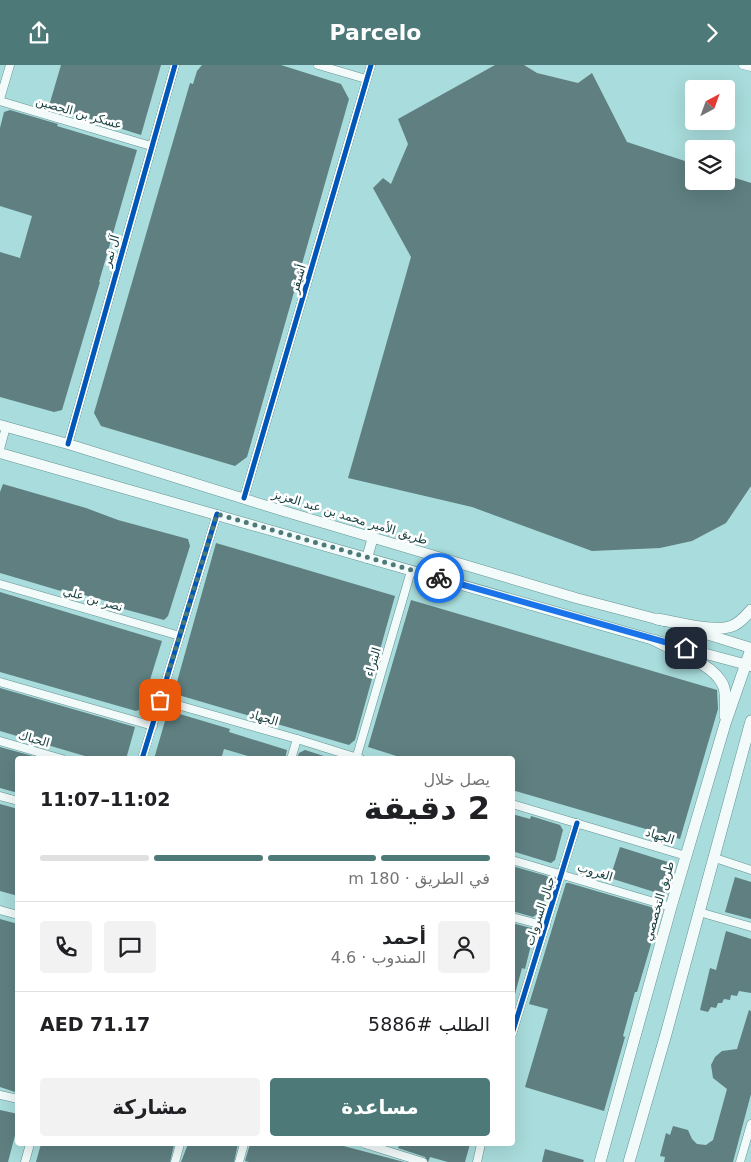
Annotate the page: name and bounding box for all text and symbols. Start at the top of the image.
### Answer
icon: share [25,19,53,47]
icon: forward [698,19,726,47]
text: Parcelo [330,20,421,45]
north arrow [685,80,735,130]
map controls [685,80,735,190]
street label: عسكر بن الحصين [34,94,124,133]
button: layers [685,140,735,190]
street label: آل نمر [99,232,123,270]
street label: أشيقر [286,263,310,296]
street label: طريق الأمير محمد بن عبد العزيز [269,485,430,548]
courier [414,553,464,603]
icon: bike [425,564,453,592]
street label: نصر بن علي [61,584,125,615]
pin [665,627,707,669]
icon: home [672,634,700,662]
street label: البتراء [362,646,385,679]
pin [139,679,181,721]
icon: bag [146,686,174,714]
street label: الجهاد [248,707,280,729]
street label: الحباك [17,728,51,750]
text: يصل خلال [423,770,490,789]
text: 11:02–11:07 [40,788,170,810]
text: 2 دقيقة [364,789,490,827]
street label: الجهاد [644,825,676,847]
street label: طريق التخصصي [641,859,678,943]
street label: الغروب [575,860,614,885]
text: في الطريق · 180 m [348,869,490,888]
street label: جبال السروات [522,875,559,948]
button: phone [40,921,92,973]
button: chat [104,921,156,973]
button: person [438,921,490,973]
text: أحمد [382,926,426,948]
text: المندوب · 4.6 [331,948,426,967]
text: AED 71.17 [40,1013,150,1035]
text: الطلب #5886 [368,1013,490,1035]
button: مشاركة [40,1078,260,1136]
button: مساعدة [270,1078,490,1136]

